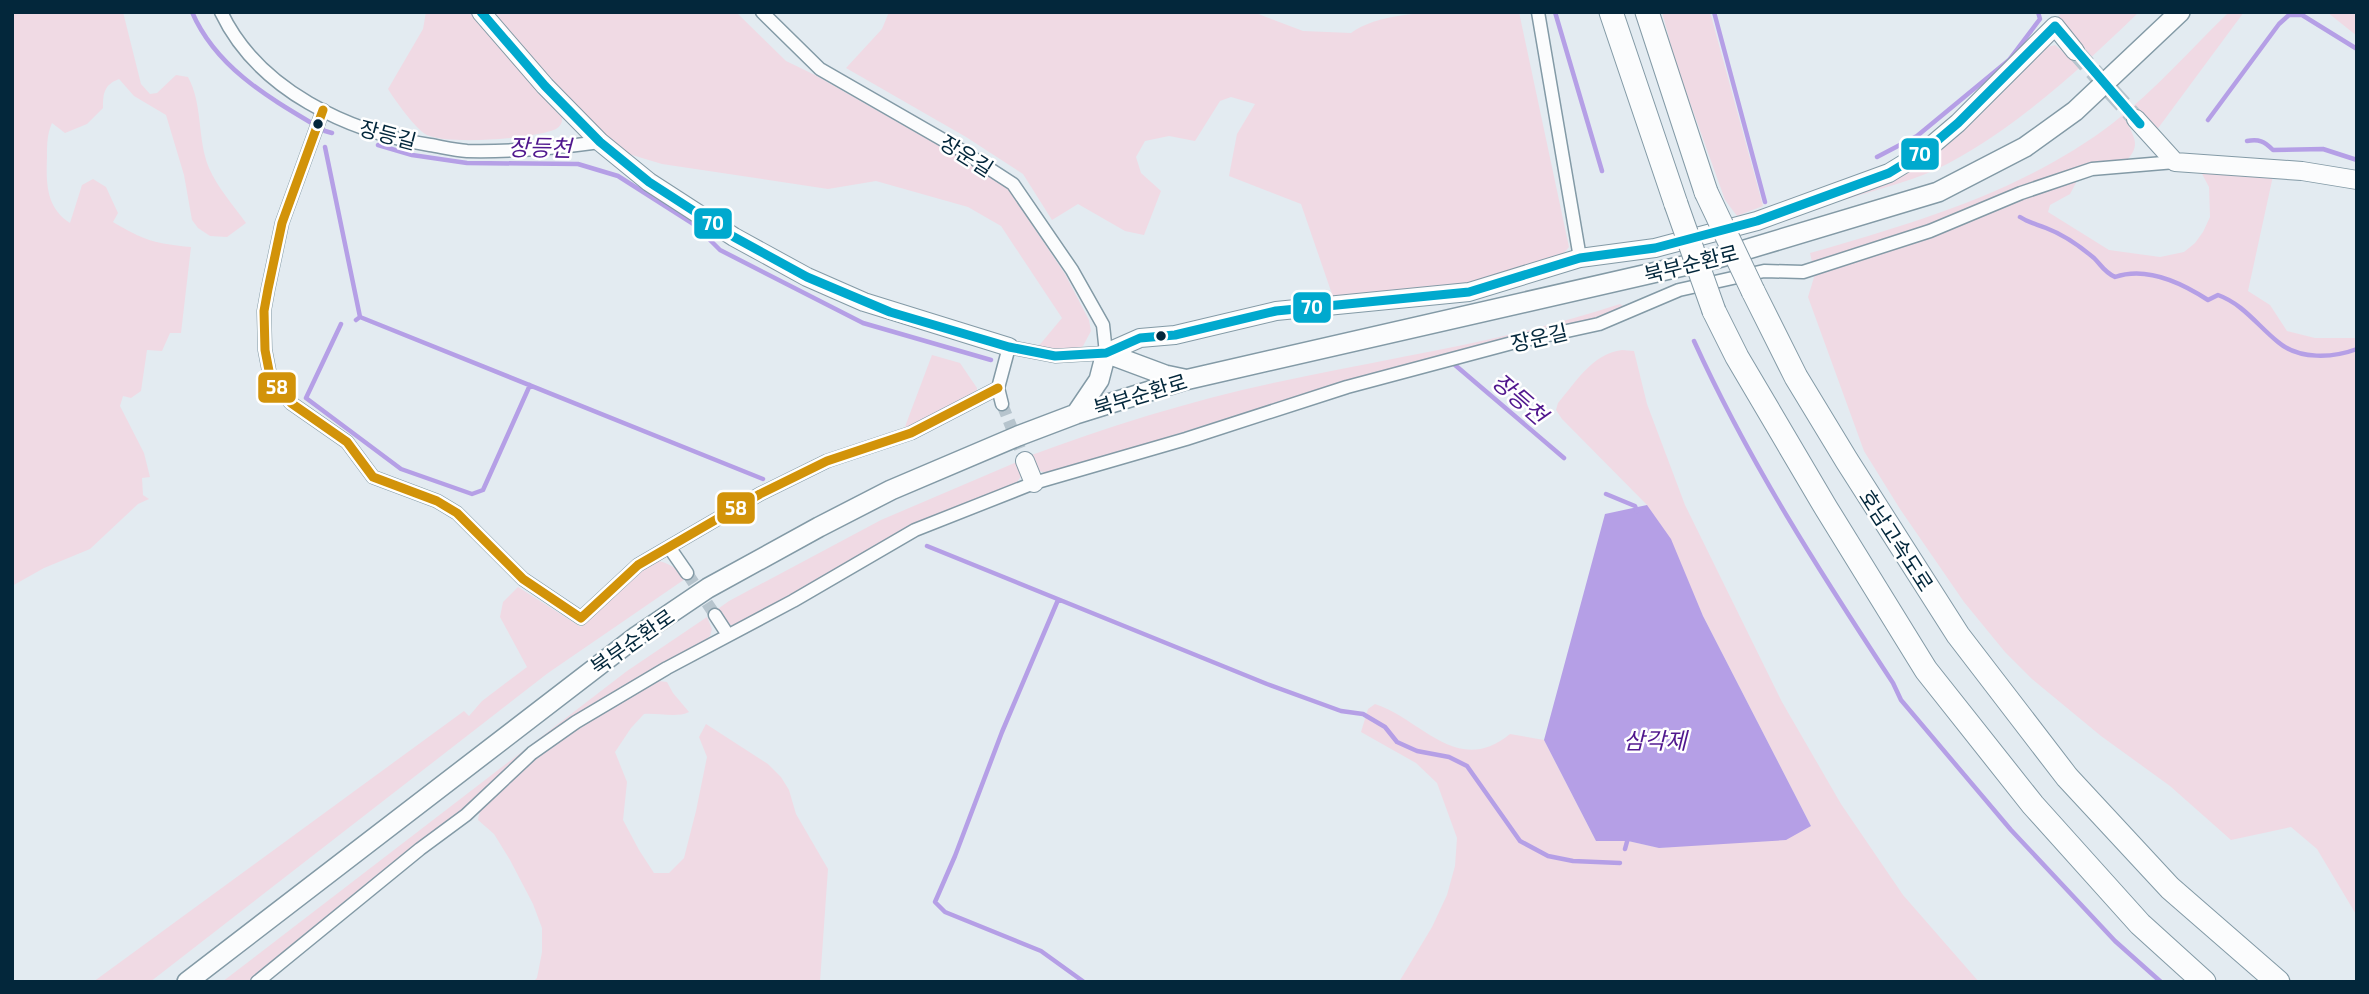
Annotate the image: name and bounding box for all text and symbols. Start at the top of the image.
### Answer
street label: 장등길 [357,114,419,154]
unlabelled marker [311,117,325,131]
street label: 장운길 [936,129,998,181]
water label: 장등천 [508,132,575,162]
line badge: 70 [1900,137,1940,171]
text: 70 [1909,142,1931,165]
line badge: 70 [693,207,733,240]
text: 70 [702,211,724,234]
street label: 북부순환로 [1641,239,1741,287]
line badge: 70 [1292,291,1332,324]
text: 70 [1301,295,1323,318]
street label: 장운길 [1508,318,1570,356]
unlabelled marker [1154,329,1168,343]
water label: 장등천 [1487,367,1555,431]
street label: 북부순환로 [1090,368,1190,420]
line badge: 58 [257,371,297,404]
text: 58 [266,375,288,398]
street label: 호남고속도로 [1855,485,1939,595]
line badge: 58 [716,491,756,525]
text: 58 [725,496,747,519]
street label: 북부순환로 [585,603,679,679]
water label: 삼각제 [1623,726,1690,754]

